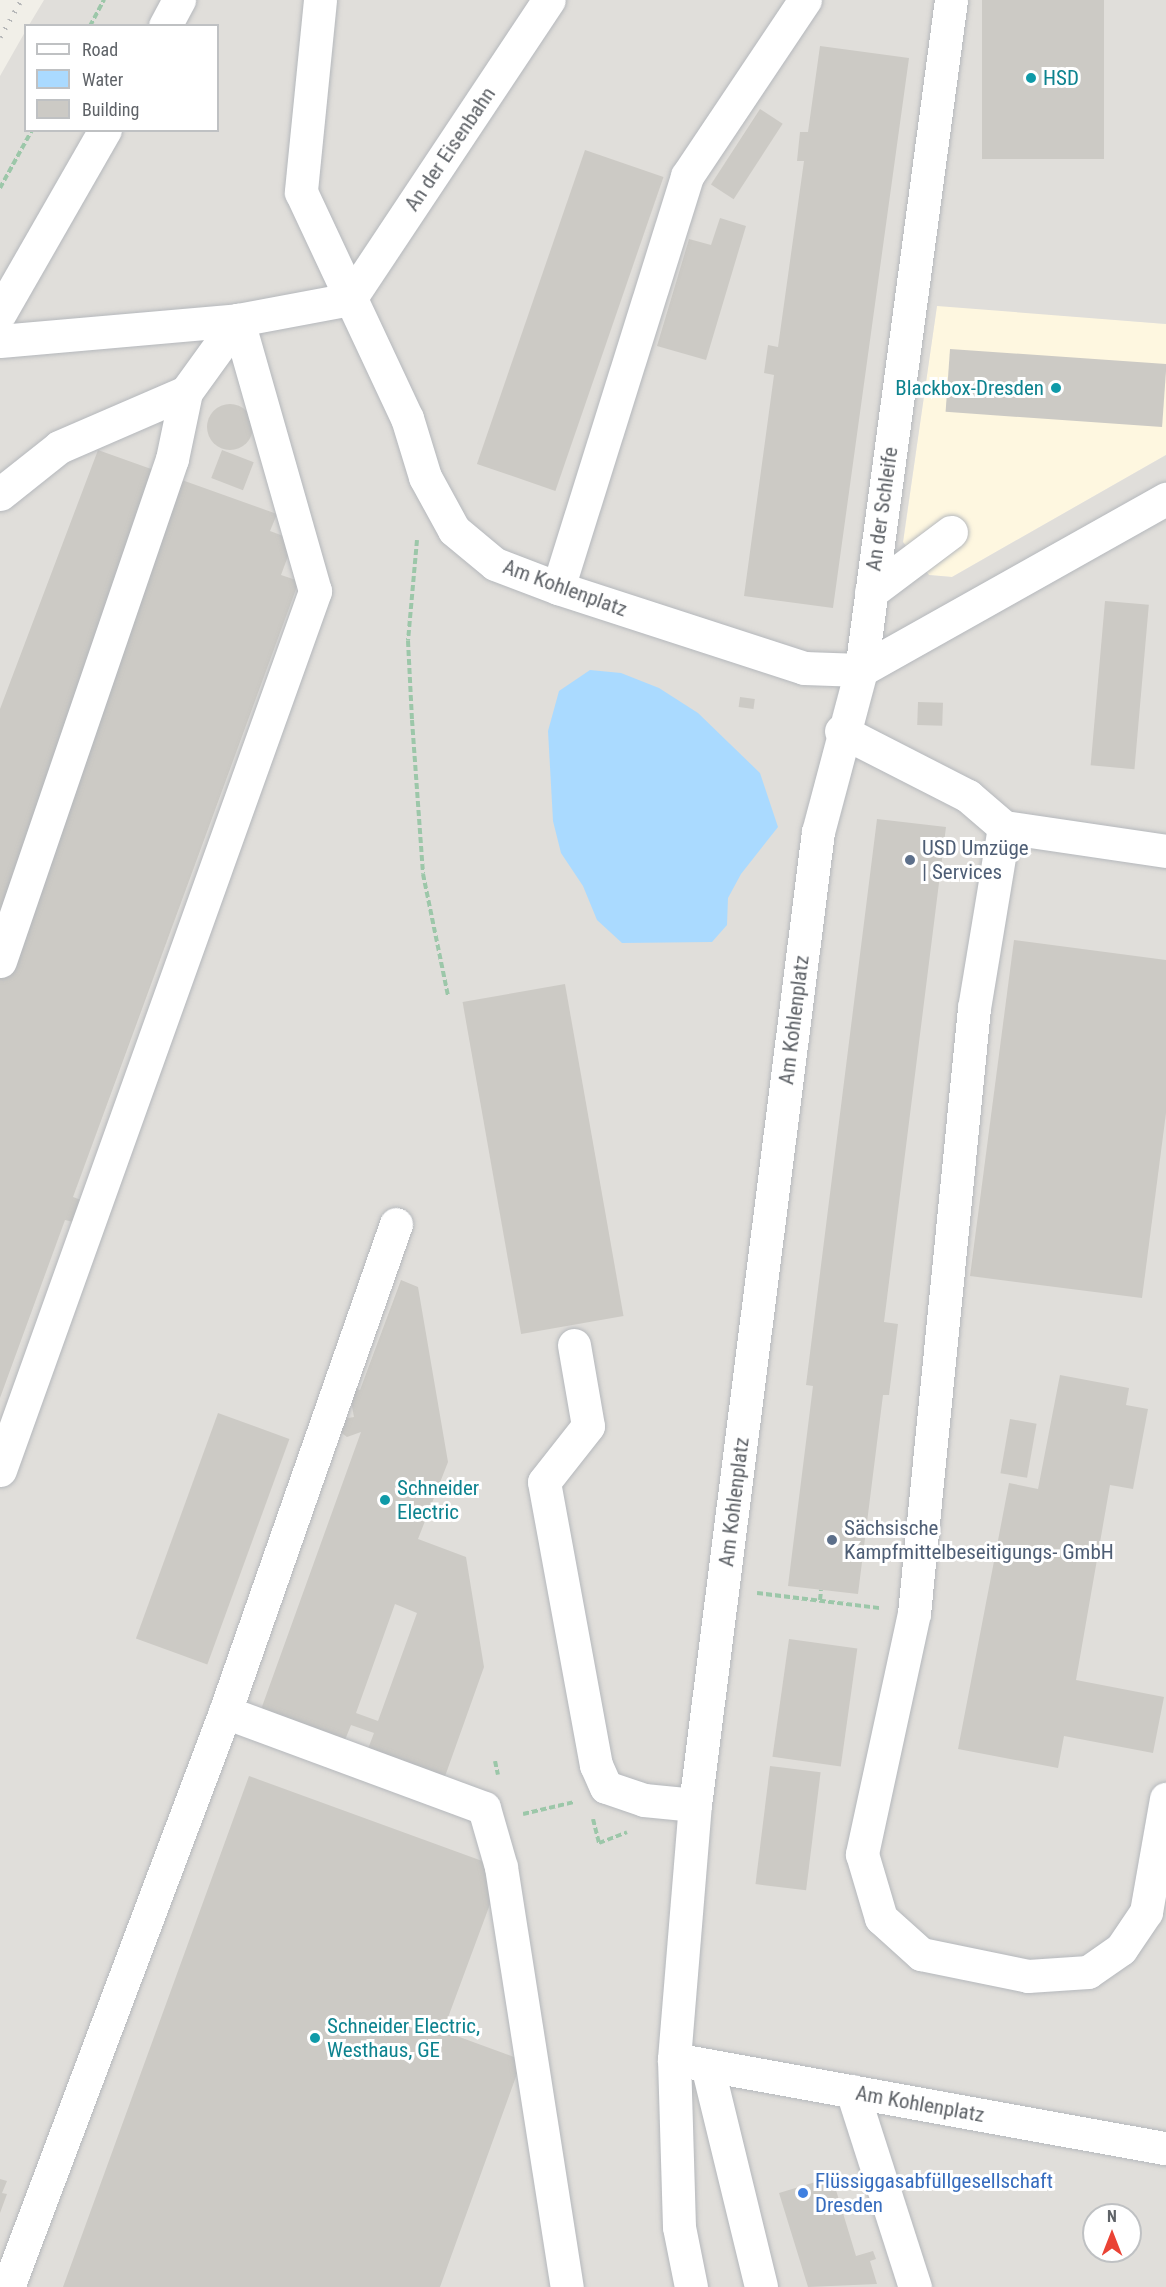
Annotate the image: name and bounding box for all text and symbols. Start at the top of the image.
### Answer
legend [24,24,219,132]
text: Road [82,39,118,60]
place label: HSD [1043,65,1079,91]
text: Water [82,69,123,90]
marker: HSD [1024,71,1038,85]
street label: An der Eisenbahn [399,82,501,216]
text: Building [82,99,139,120]
place label: Blackbox-Dresden [895,375,1044,401]
marker: Blackbox-Dresden [1049,381,1063,395]
street label: An der Schleife [861,445,903,573]
street label: Am Kohlenplatz [500,554,630,622]
place label: USD Umzüge | Services [922,835,1029,885]
marker: USD Umzüge | Services [903,853,917,867]
street label: Am Kohlenplatz [774,954,814,1086]
street label: Am Kohlenplatz [714,1436,754,1568]
place label: Schneider Electric [397,1475,479,1525]
marker: Schneider Electric [378,1493,392,1507]
place label: Sächsische Kampfmittelbeseitigungs- GmbH [844,1515,1114,1565]
marker: Sächsische Kampfmittelbeseitigungs- GmbH [825,1533,839,1547]
place label: Schneider Electric, Westhaus, GE [327,2013,480,2063]
marker: Schneider Electric, Westhaus, GE [308,2031,322,2045]
street label: Am Kohlenplatz [854,2080,986,2128]
place label: Flüssiggasabfüllgesellschaft Dresden [815,2168,1053,2218]
marker: Flüssiggasabfüllgesellschaft Dresden [796,2186,810,2200]
north arrow [1082,2203,1142,2263]
text: N [1107,2207,1117,2226]

